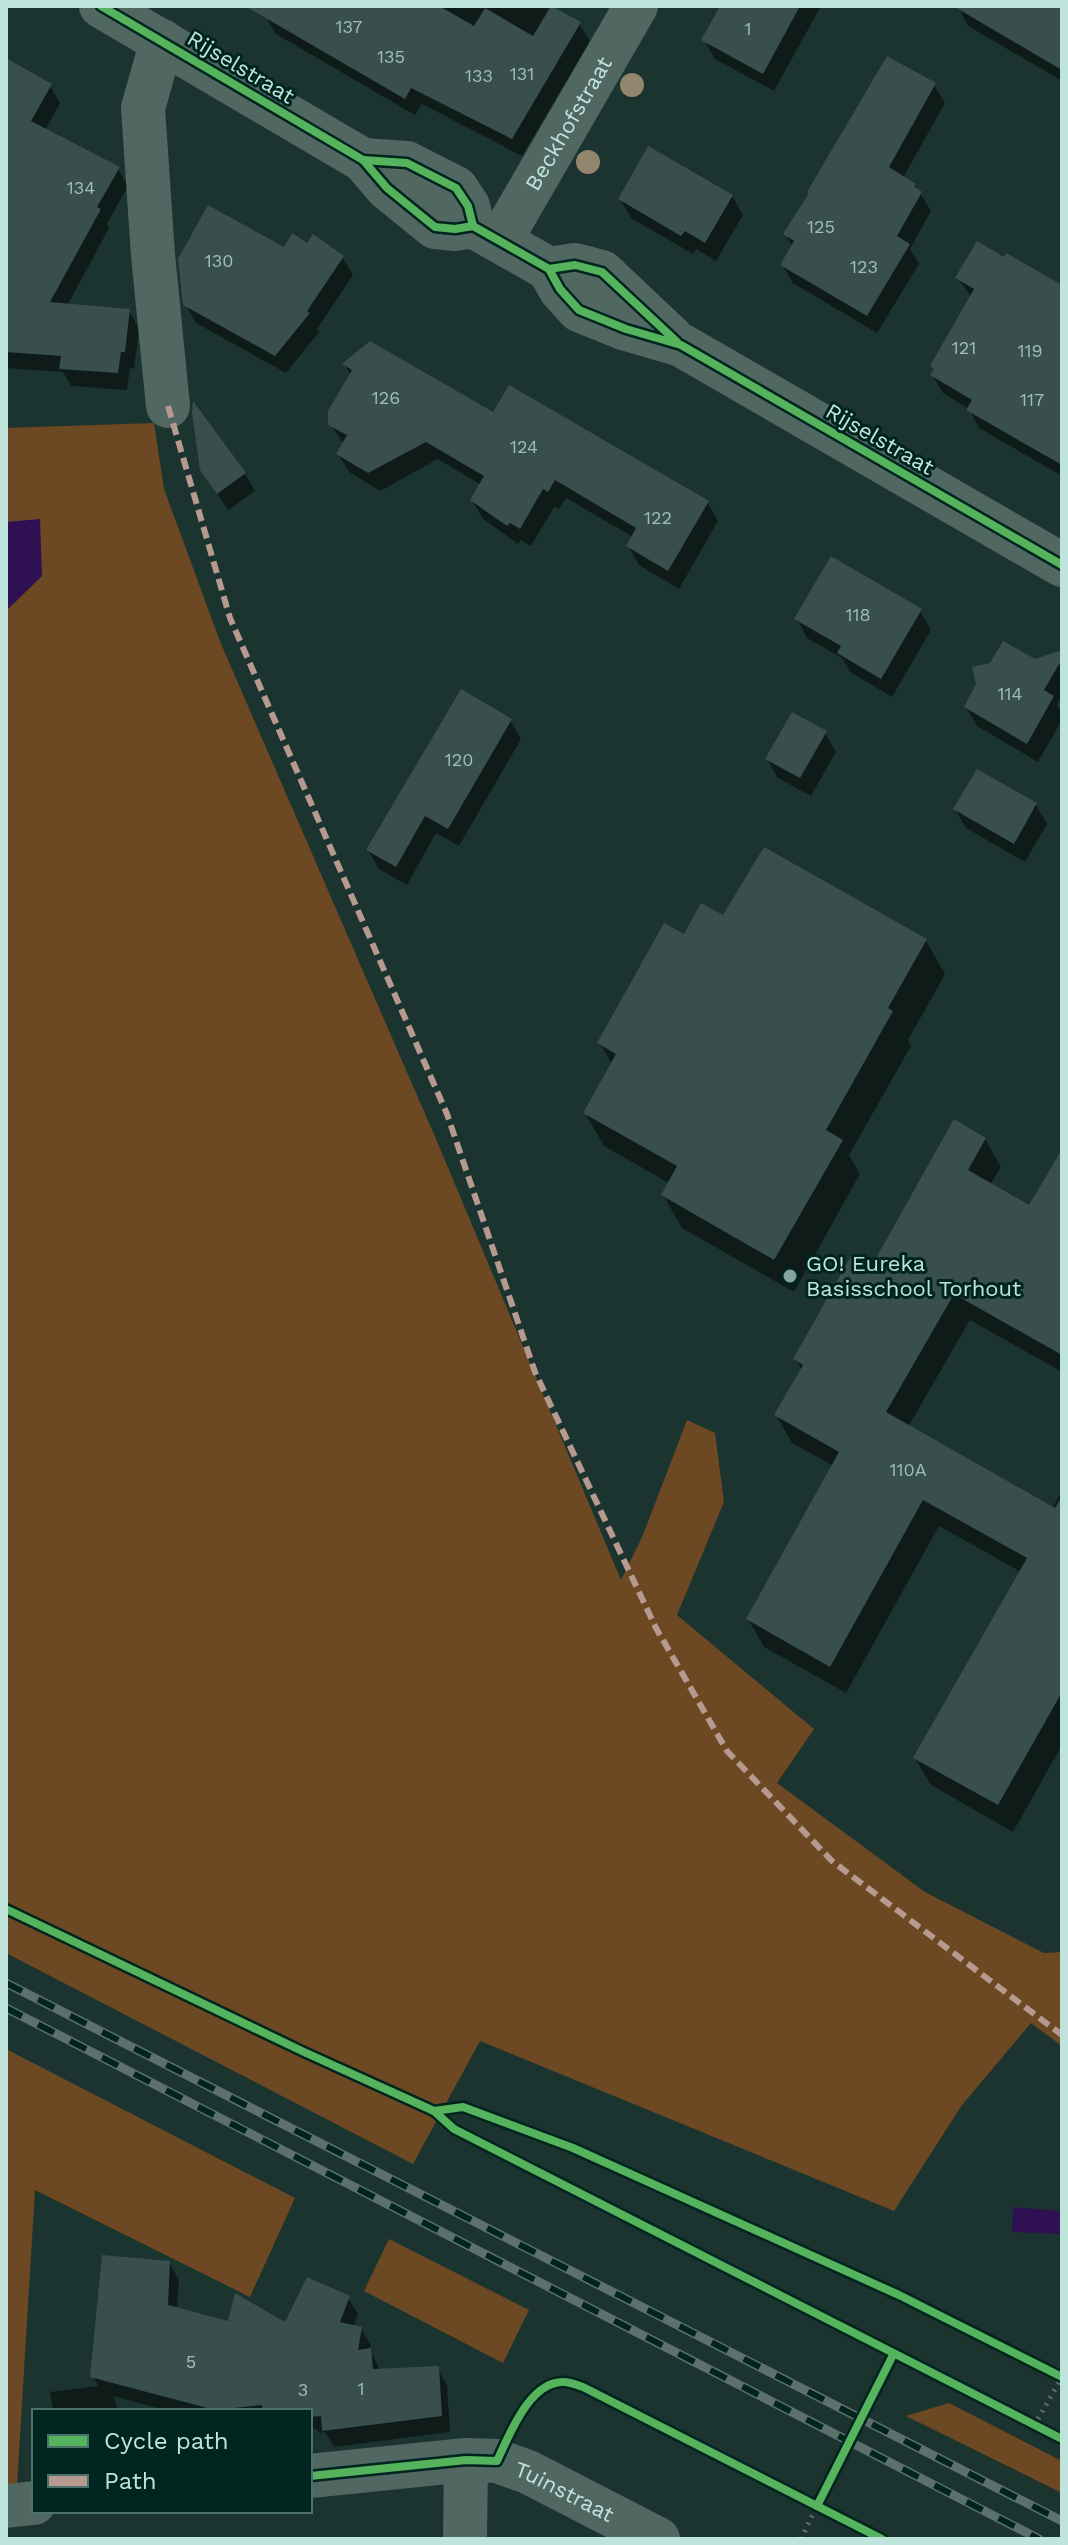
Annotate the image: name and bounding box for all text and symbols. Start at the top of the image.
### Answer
house number: 137 [336,16,362,37]
house number: 1 [744,18,752,39]
street label: Rijselstraat [183,25,299,109]
house number: 135 [377,46,405,67]
street label: Beckhofstraat [520,52,617,195]
house number: 131 [510,63,534,84]
house number: 133 [465,65,493,86]
house number: 134 [67,177,95,198]
house number: 125 [807,216,835,237]
house number: 130 [205,250,233,271]
house number: 123 [850,256,878,277]
house number: 121 [952,337,976,358]
house number: 119 [1017,340,1043,361]
house number: 126 [372,387,400,408]
house number: 117 [1020,389,1044,410]
street label: Rijselstraat [822,398,938,480]
house number: 124 [510,436,538,457]
house number: 122 [644,507,672,528]
house number: 118 [845,604,871,625]
house number: 114 [997,683,1023,704]
house number: 120 [445,749,473,770]
place label: GO! Eureka Basisschool Torhout [806,1251,1021,1301]
marker: GO! Eureka Basisschool Torhout [781,1267,799,1285]
house number: 110A [889,1459,927,1480]
house number: 5 [186,2351,196,2372]
house number: 1 [357,2378,365,2399]
house number: 3 [298,2379,308,2400]
legend [32,2409,312,2513]
text: Cycle path [104,2427,229,2455]
street label: Tuinstraat [512,2456,618,2527]
text: Path [104,2467,157,2495]

